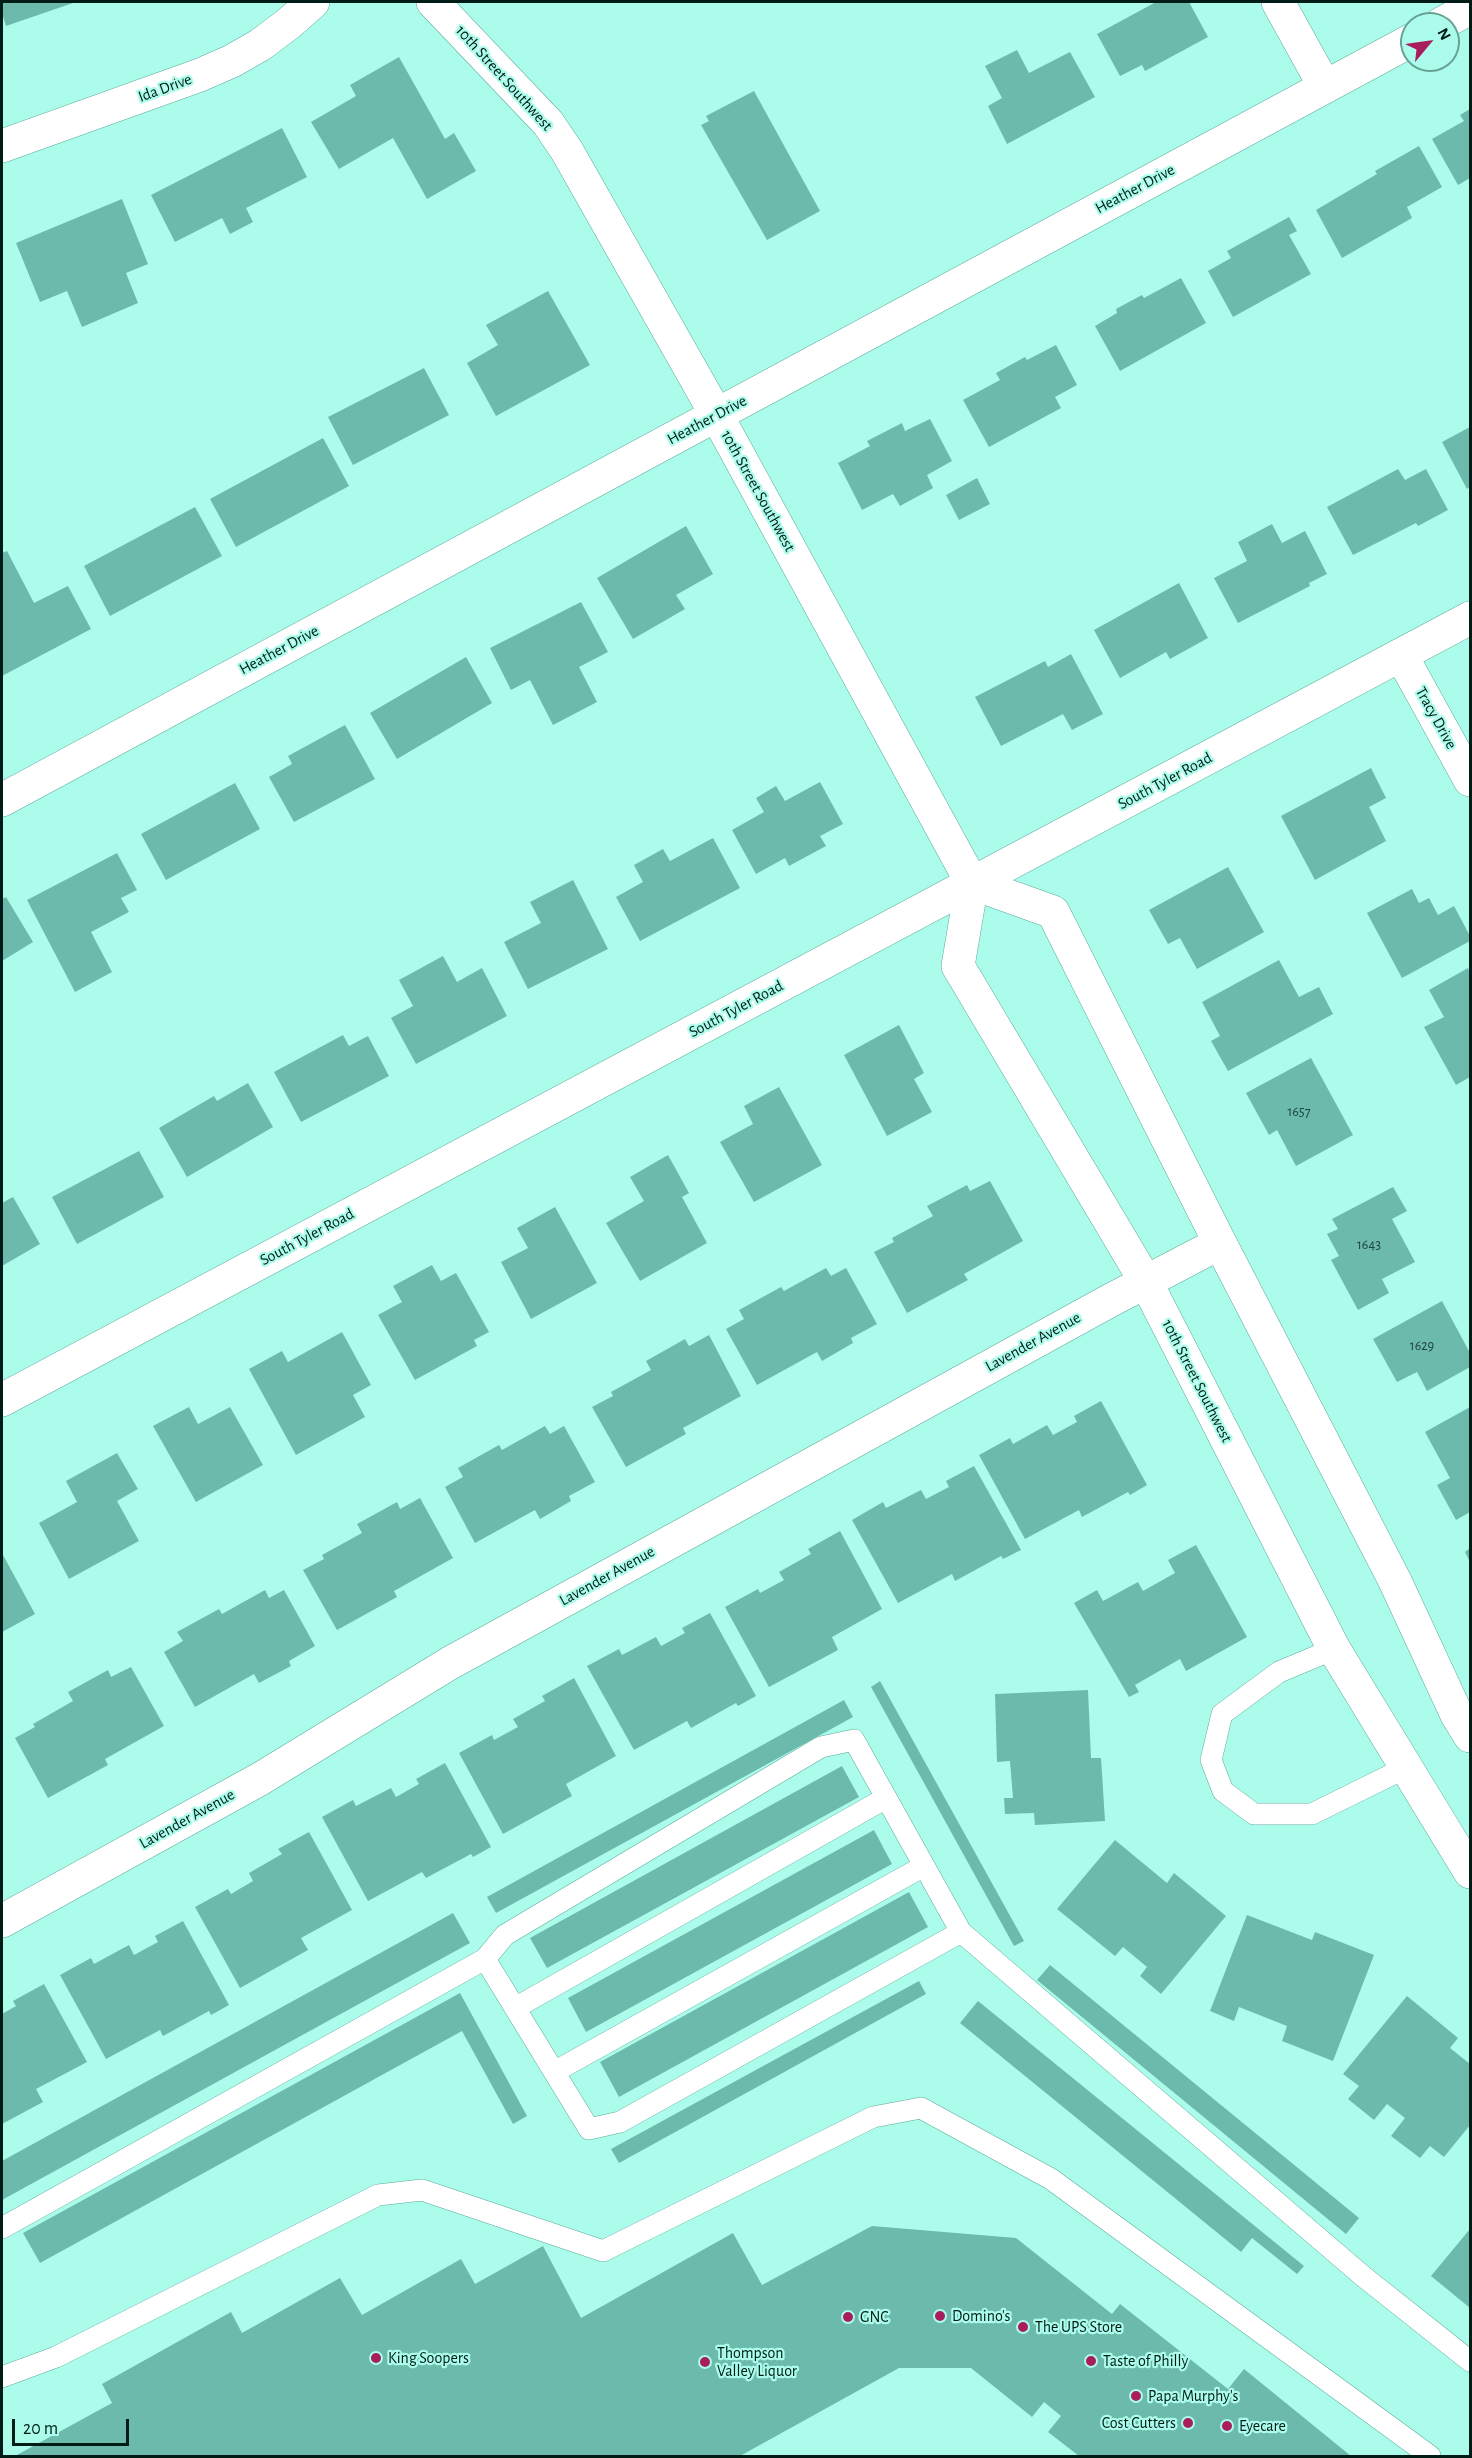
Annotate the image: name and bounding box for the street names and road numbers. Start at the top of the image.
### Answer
street label: 10th Street Southwest [451,21,557,135]
street label: Ida Drive [136,69,194,107]
street label: Heather Drive [1092,160,1178,218]
street label: Heather Drive [664,391,750,449]
street label: 10th Street Southwest [717,427,799,555]
street label: Heather Drive [236,621,322,679]
street label: Tracy Drive [1411,684,1461,752]
street label: South Tyler Road [1115,748,1215,814]
street label: South Tyler Road [686,976,786,1042]
street label: South Tyler Road [257,1204,357,1270]
street label: Lavender Avenue [982,1308,1084,1376]
street label: 10th Street Southwest [1158,1316,1236,1446]
street label: Lavender Avenue [556,1542,658,1610]
street label: Lavender Avenue [136,1785,238,1853]

